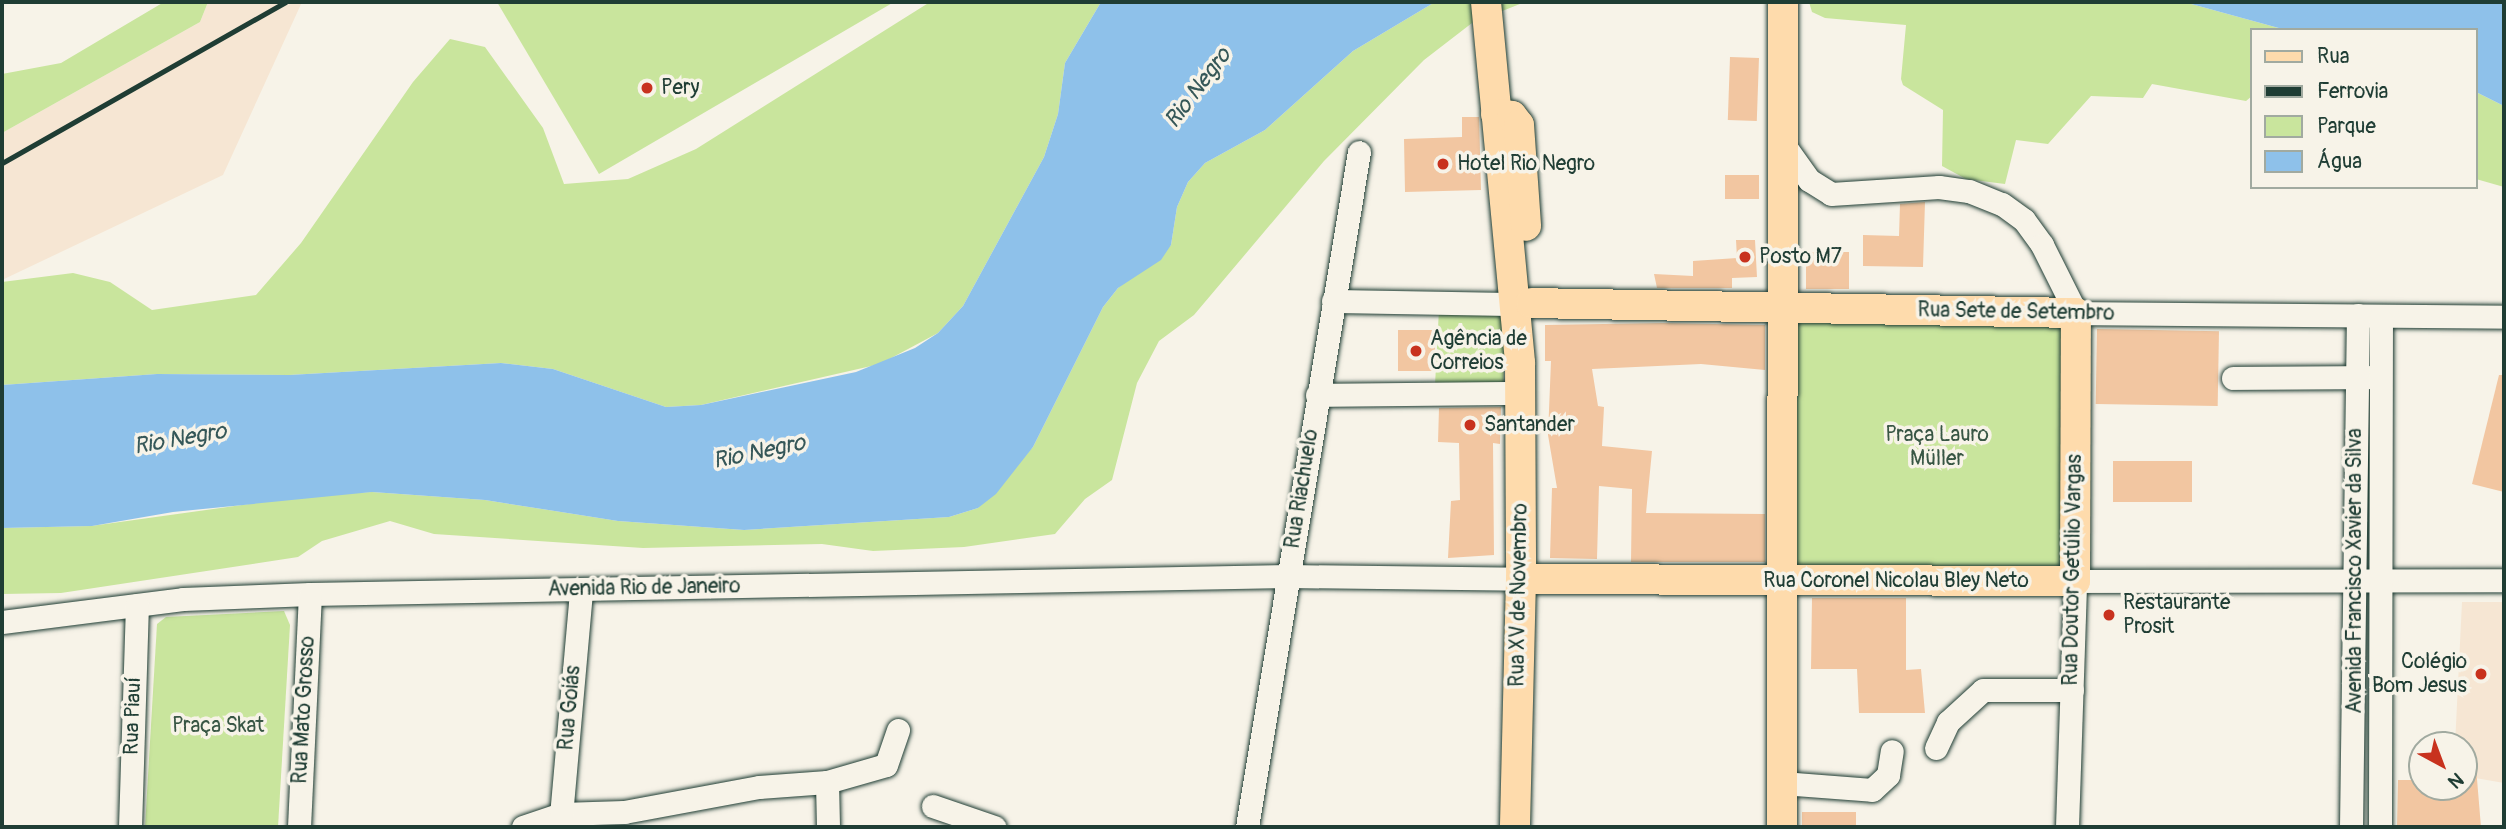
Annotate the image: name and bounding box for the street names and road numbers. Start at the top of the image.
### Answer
street label: Rua Sete de Setembro [1917,298,2115,326]
street label: Rua Riachuelo [1280,428,1324,550]
street label: Avenida Francisco Xavier da Silva [2342,428,2368,714]
street label: Rua Doutor Getúlio Vargas [2058,454,2088,686]
street label: Rua XV de Novembro [1505,503,1533,687]
street label: Rua Coronel Nicolau Bley Neto [1763,568,2029,594]
street label: Avenida Rio de Janeiro [547,574,741,602]
street label: Rua Mato Grosso [288,635,320,785]
street label: Rua Goiás [554,664,586,752]
street label: Rua Piauí [119,677,147,755]

